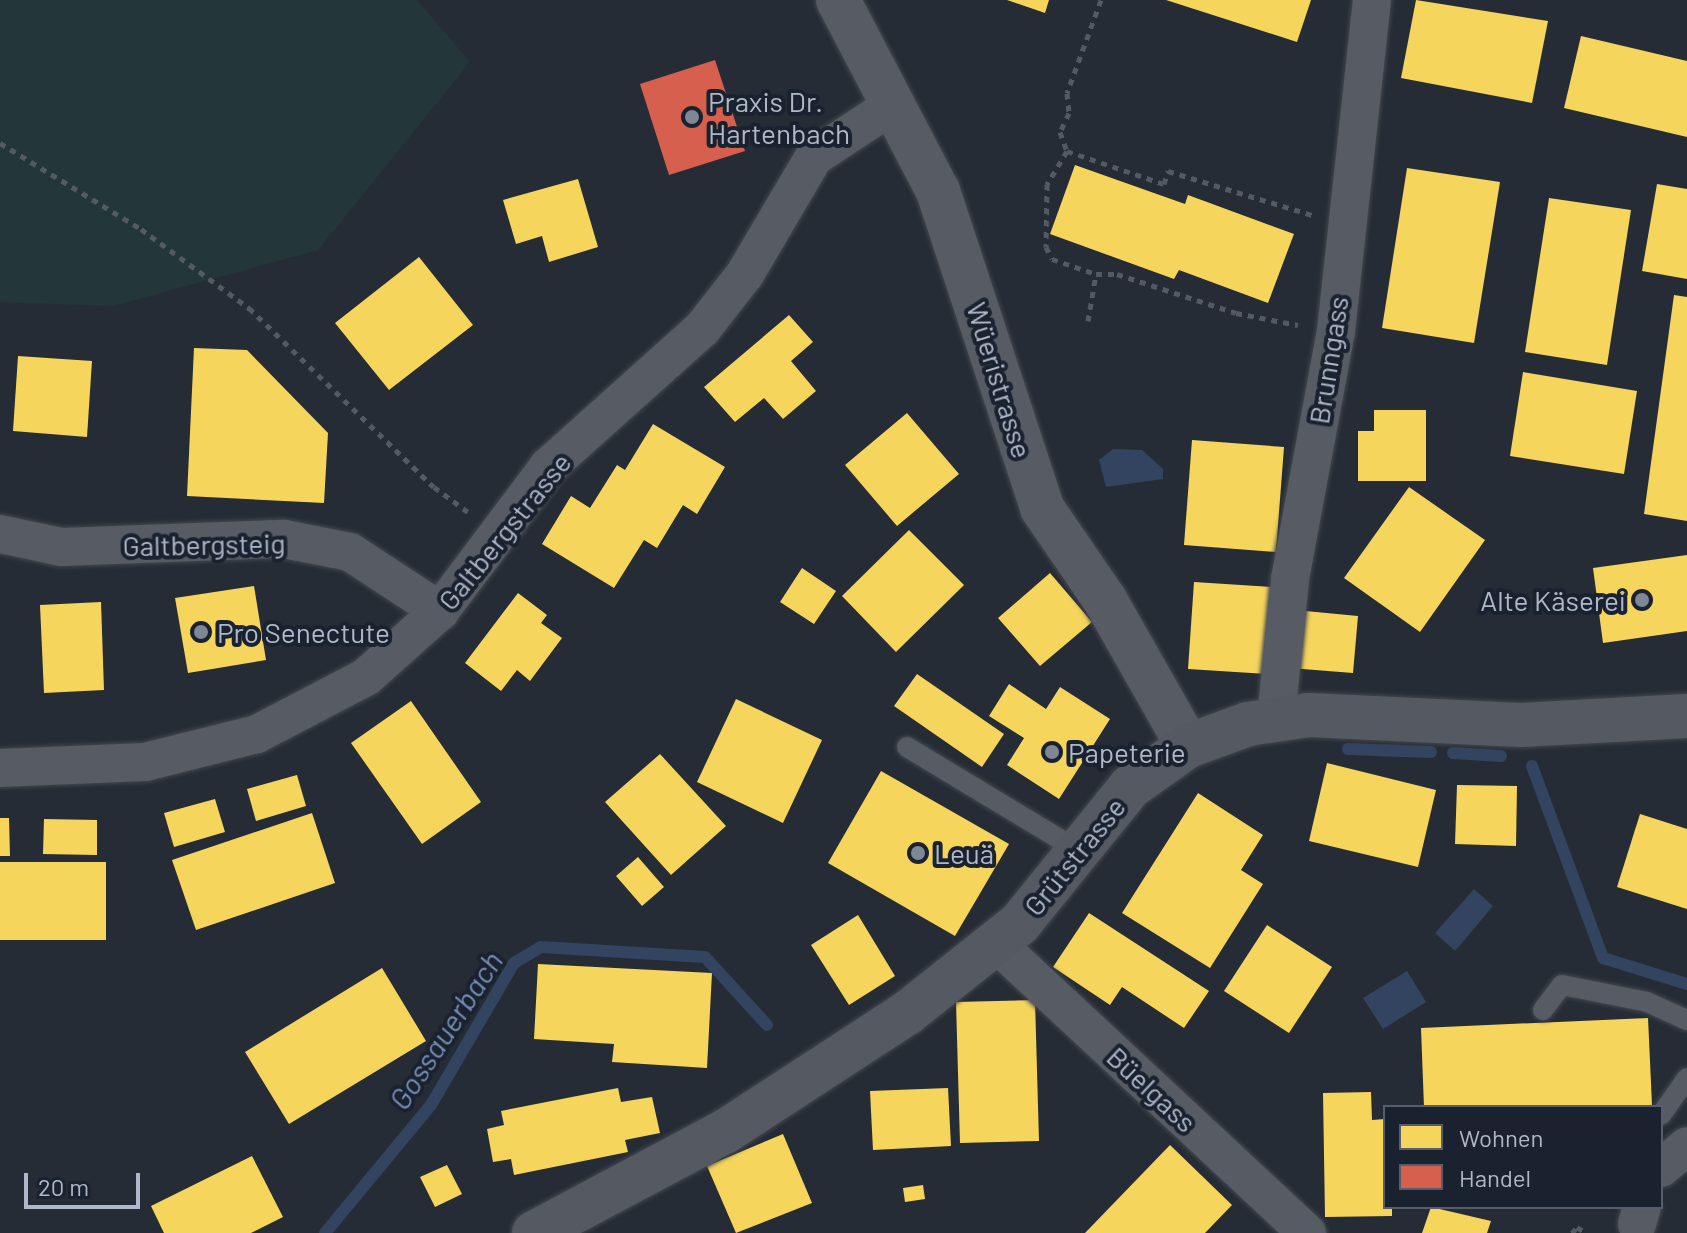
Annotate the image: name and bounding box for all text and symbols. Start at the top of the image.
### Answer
place label: Praxis Dr. Hartenbach [708,84,850,150]
marker: Praxis Dr. Hartenbach [683,108,701,126]
street label: Brunngass [1301,294,1355,426]
street label: Wüeristrasse [960,298,1040,462]
street label: Galtbergstrasse [431,446,577,616]
street label: Galtbergsteig [122,526,286,562]
place label: Alte Käserei [1480,583,1626,617]
marker: Alte Käserei [1633,591,1651,609]
place label: Pro Senectute [217,615,390,649]
marker: Pro Senectute [192,623,210,641]
place label: Papeterie [1068,735,1186,769]
marker: Papeterie [1043,743,1061,761]
street label: Grütstrasse [1016,790,1132,922]
place label: Leuä [934,836,994,870]
marker: Leuä [909,844,927,862]
water label: Gossauerbach [381,944,509,1116]
street label: Büelgass [1101,1039,1203,1139]
legend [1383,1105,1663,1209]
text: Wohnen [1459,1123,1543,1152]
scale bar [28,1157,144,1207]
text: Handel [1459,1163,1531,1192]
text: 20 m [38,1172,89,1201]

